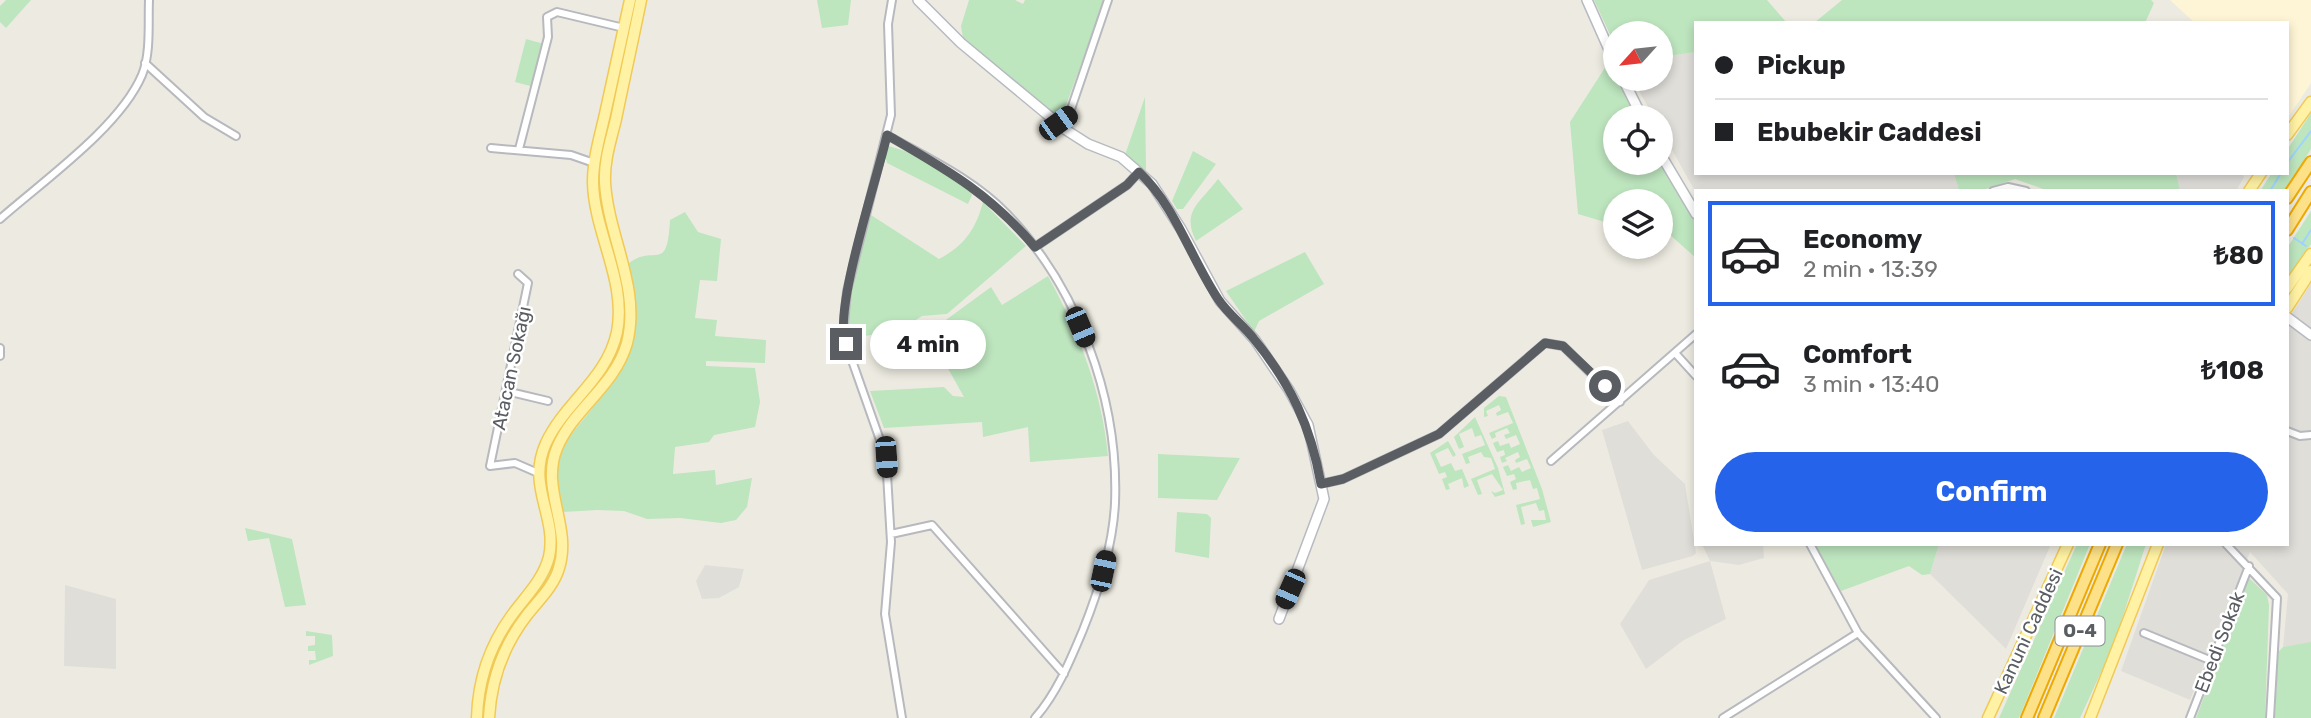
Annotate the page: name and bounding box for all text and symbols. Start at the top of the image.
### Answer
north arrow [1603,21,1673,91]
map controls [1603,21,1673,259]
text: Pickup [1757,50,1846,81]
car [1035,102,1082,144]
button: locate [1603,105,1673,175]
text: Ebubekir Caddesi [1757,117,1982,148]
button: layers [1603,189,1673,259]
icon: car [1719,222,1782,285]
text: Economy [1803,224,1922,255]
text: ₺80 [2214,240,2264,271]
text: 2 min · 13:39 [1803,255,1938,283]
street label: Atacan Sokağı [487,304,536,432]
car [1063,304,1098,350]
callout: 4 min [870,320,986,368]
route end [830,328,862,360]
text: 4 min [896,330,960,358]
icon: car [1719,337,1782,400]
text: Comfort [1803,339,1912,370]
text: ₺108 [2201,355,2264,386]
route start [1589,370,1621,402]
text: 3 min · 13:40 [1803,370,1940,398]
car [875,435,898,479]
button: Confirm [1715,452,2268,532]
car [1089,548,1118,594]
street label: Kanuni Caddesi [1989,565,2068,698]
car [1272,566,1309,612]
street label: Ebedi Sokak [2190,588,2249,696]
road number: O-4 [2056,616,2104,646]

